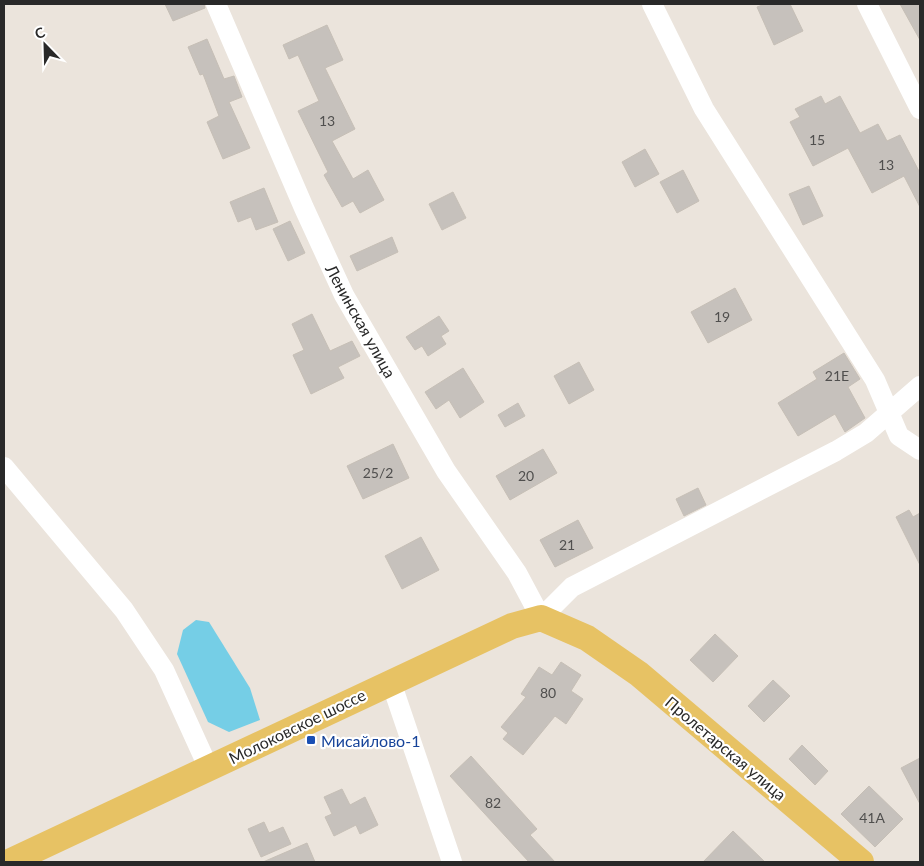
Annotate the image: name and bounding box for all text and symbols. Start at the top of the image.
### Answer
north arrow [20,20,70,70]
text: С [32,23,48,42]
house number: 13 [319,112,335,129]
house number: 15 [809,131,825,148]
house number: 13 [878,156,894,173]
street label: Ленинская улица [322,260,400,381]
house number: 19 [714,308,730,325]
house number: 21Е [825,367,849,384]
house number: 25/2 [363,464,393,481]
house number: 20 [518,467,534,484]
house number: 21 [559,536,575,553]
house number: 80 [540,684,556,701]
street label: Молоковское шоссе [226,685,368,767]
street label: Пролетарская улица [662,692,790,804]
place label: Мисайлово-1 [321,731,420,750]
marker: Мисайлово-1 [305,734,317,746]
house number: 82 [485,794,501,811]
house number: 41А [859,809,885,826]

